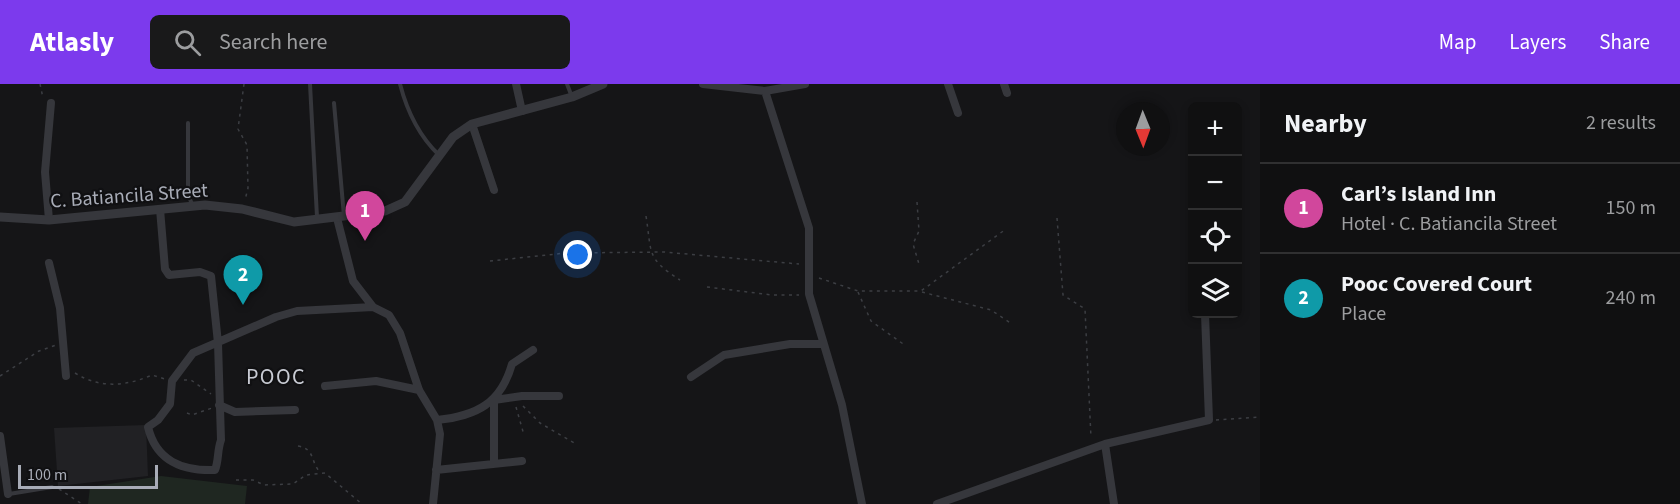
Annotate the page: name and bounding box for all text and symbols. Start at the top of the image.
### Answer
search box [150,15,570,69]
text: Atlasly [30,22,114,62]
icon: search [171,26,204,59]
text: Search here [219,26,328,58]
text: Map [1439,27,1476,57]
text: Layers [1509,27,1566,57]
text: Share [1599,27,1650,57]
north arrow [1116,102,1170,156]
map controls [1188,102,1242,318]
button: + [1188,102,1242,156]
text: Nearby [1284,105,1367,142]
text: 2 results [1586,109,1656,137]
button: − [1188,156,1242,210]
street label: C. Batiancila Street [49,177,209,215]
text: Carl’s Island Inn [1341,178,1496,210]
pin: 1 [346,192,385,241]
text: 1 [1298,194,1309,222]
text: 150 m [1606,194,1656,222]
button: locate [1188,210,1242,264]
text: Hotel · C. Batiancila Street [1341,210,1557,238]
your location [563,240,592,269]
pin: 2 [224,256,262,305]
button: layers [1188,264,1242,318]
text: Pooc Covered Court [1341,268,1532,300]
text: 2 [1298,284,1309,312]
text: 240 m [1606,284,1656,312]
text: Place [1341,300,1386,328]
district label: POOC [246,361,306,393]
scale bar [18,462,158,490]
text: 100 m [27,464,67,486]

